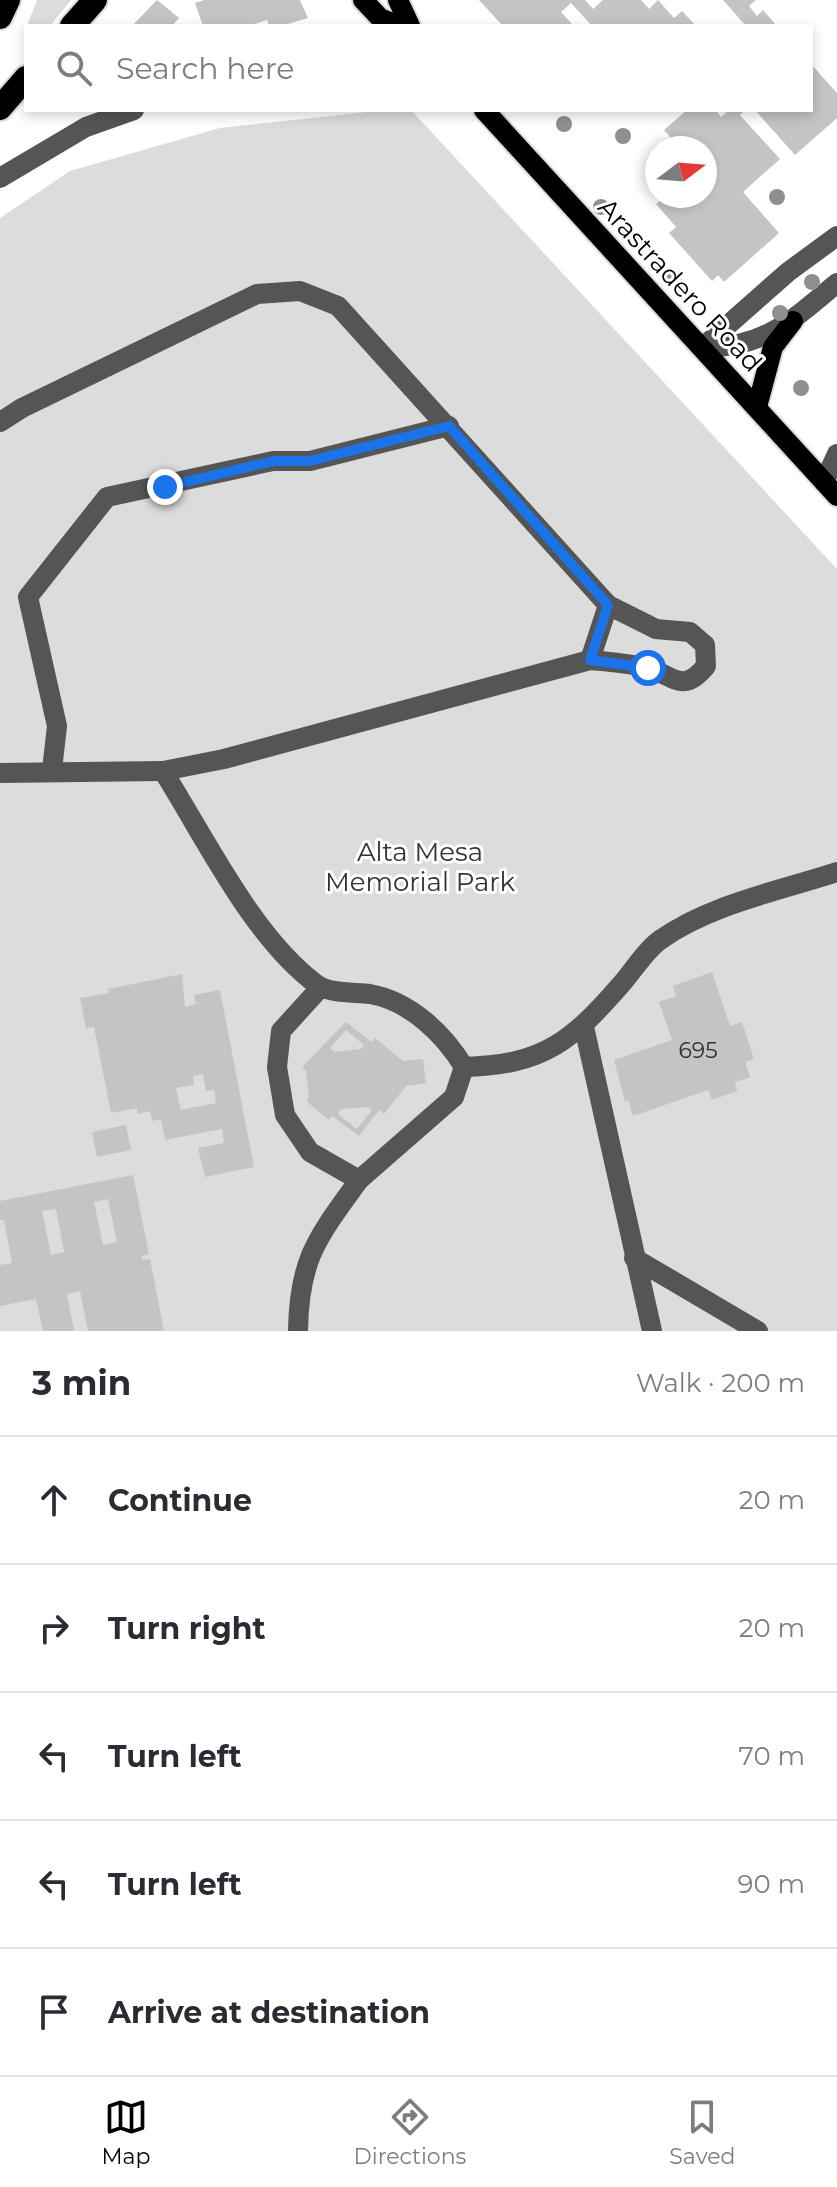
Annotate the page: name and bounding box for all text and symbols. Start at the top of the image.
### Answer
search box [24,24,813,112]
icon: search [52,46,96,90]
text: Search here [116,50,294,87]
north arrow [645,136,717,208]
street label: Arastradero Road [591,192,769,378]
route end [147,469,183,505]
route start [630,650,666,686]
park label: Alta Mesa Memorial Park [325,836,516,898]
house number: 695 [678,1037,718,1064]
text: 3 min [32,1362,131,1404]
text: Walk · 200 m [636,1367,805,1399]
icon: ahead [32,1478,76,1522]
text: Continue [108,1482,252,1519]
text: 20 m [739,1484,805,1516]
icon: right [32,1606,76,1650]
text: Turn right [108,1610,265,1647]
text: 20 m [739,1612,805,1644]
icon: left [32,1734,76,1778]
text: Turn left [108,1738,241,1775]
text: 70 m [739,1740,805,1772]
icon: left [32,1862,76,1906]
text: Turn left [108,1866,241,1903]
text: 90 m [738,1868,805,1900]
icon: arrive [32,1990,76,2034]
text: Arrive at destination [108,1994,430,2031]
tab: Map [102,2095,150,2170]
tab: Directions [354,2095,466,2170]
tab: Saved [669,2095,735,2170]

